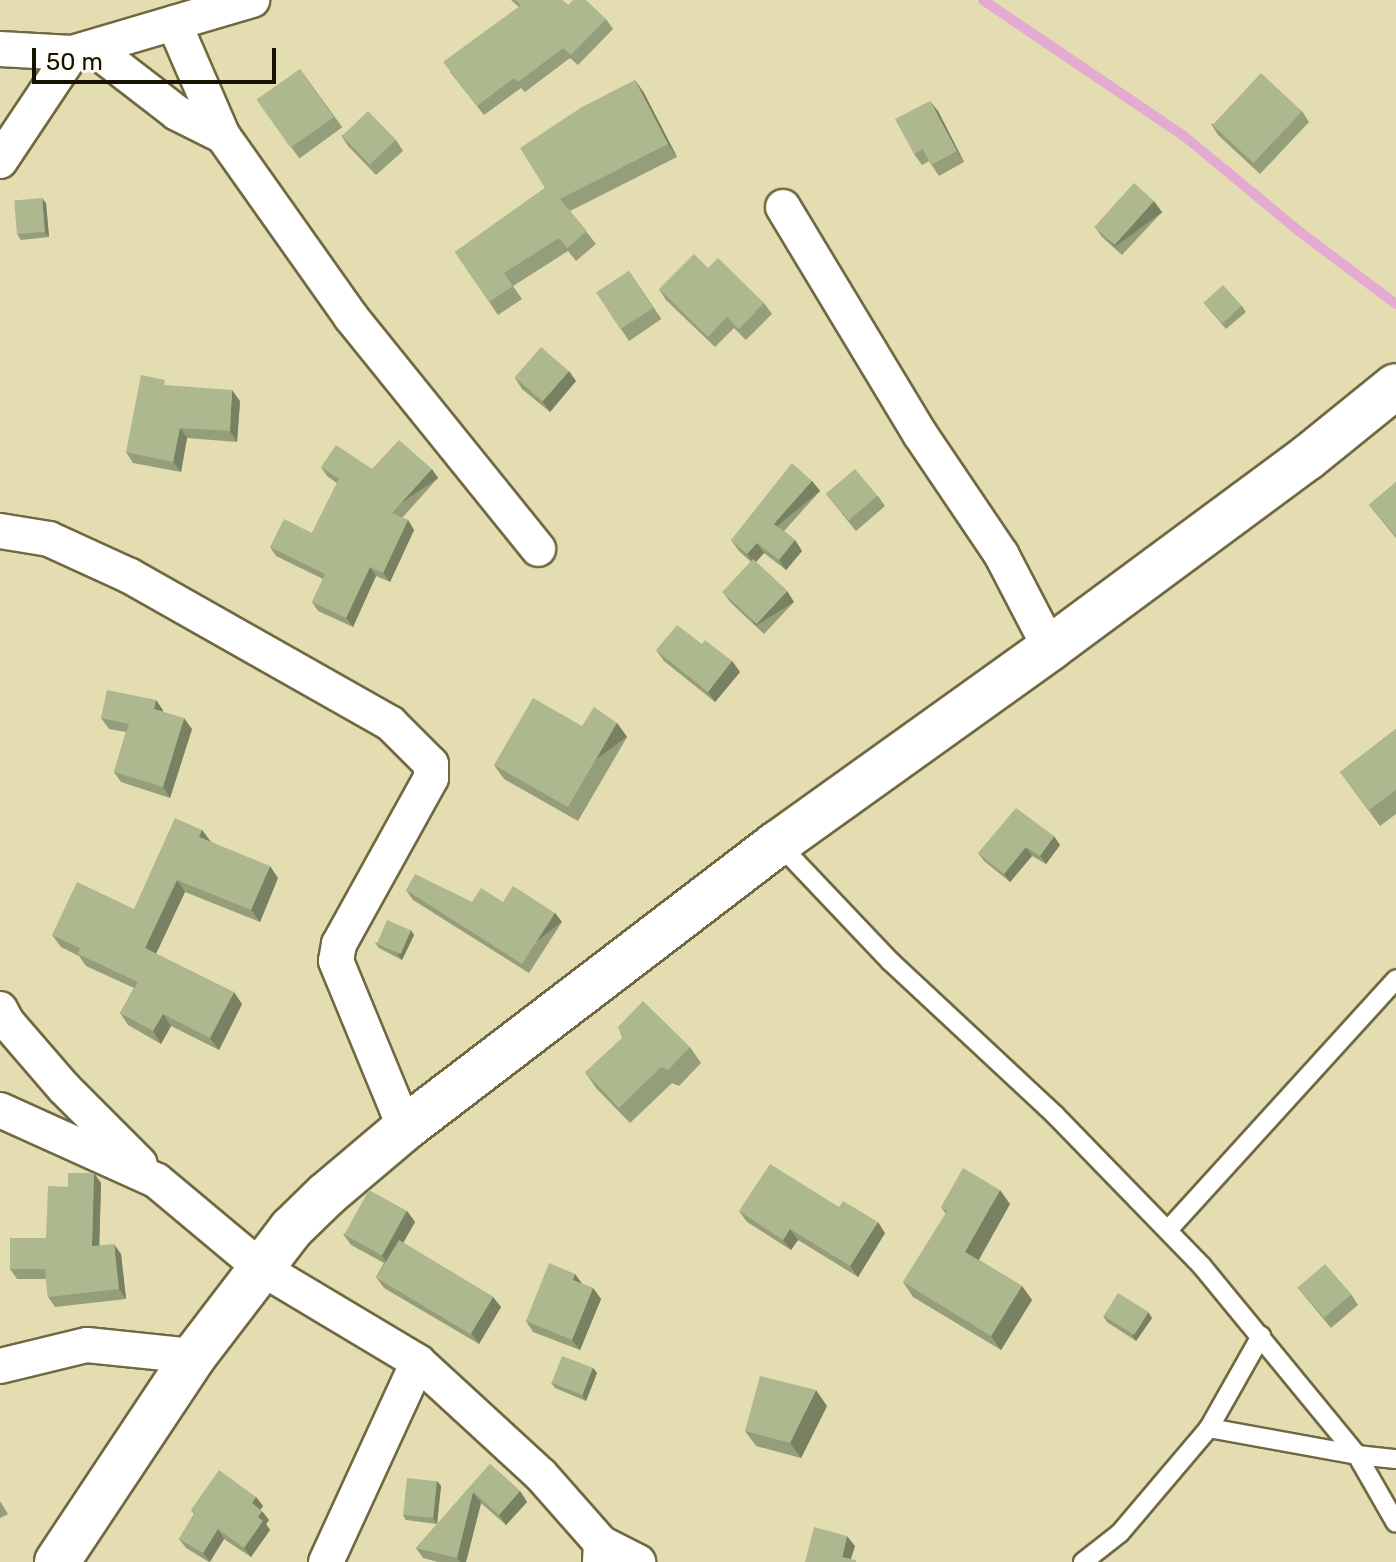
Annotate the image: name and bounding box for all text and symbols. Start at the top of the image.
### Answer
scale bar [36,32,280,82]
text: 50 m [46,48,103,76]

